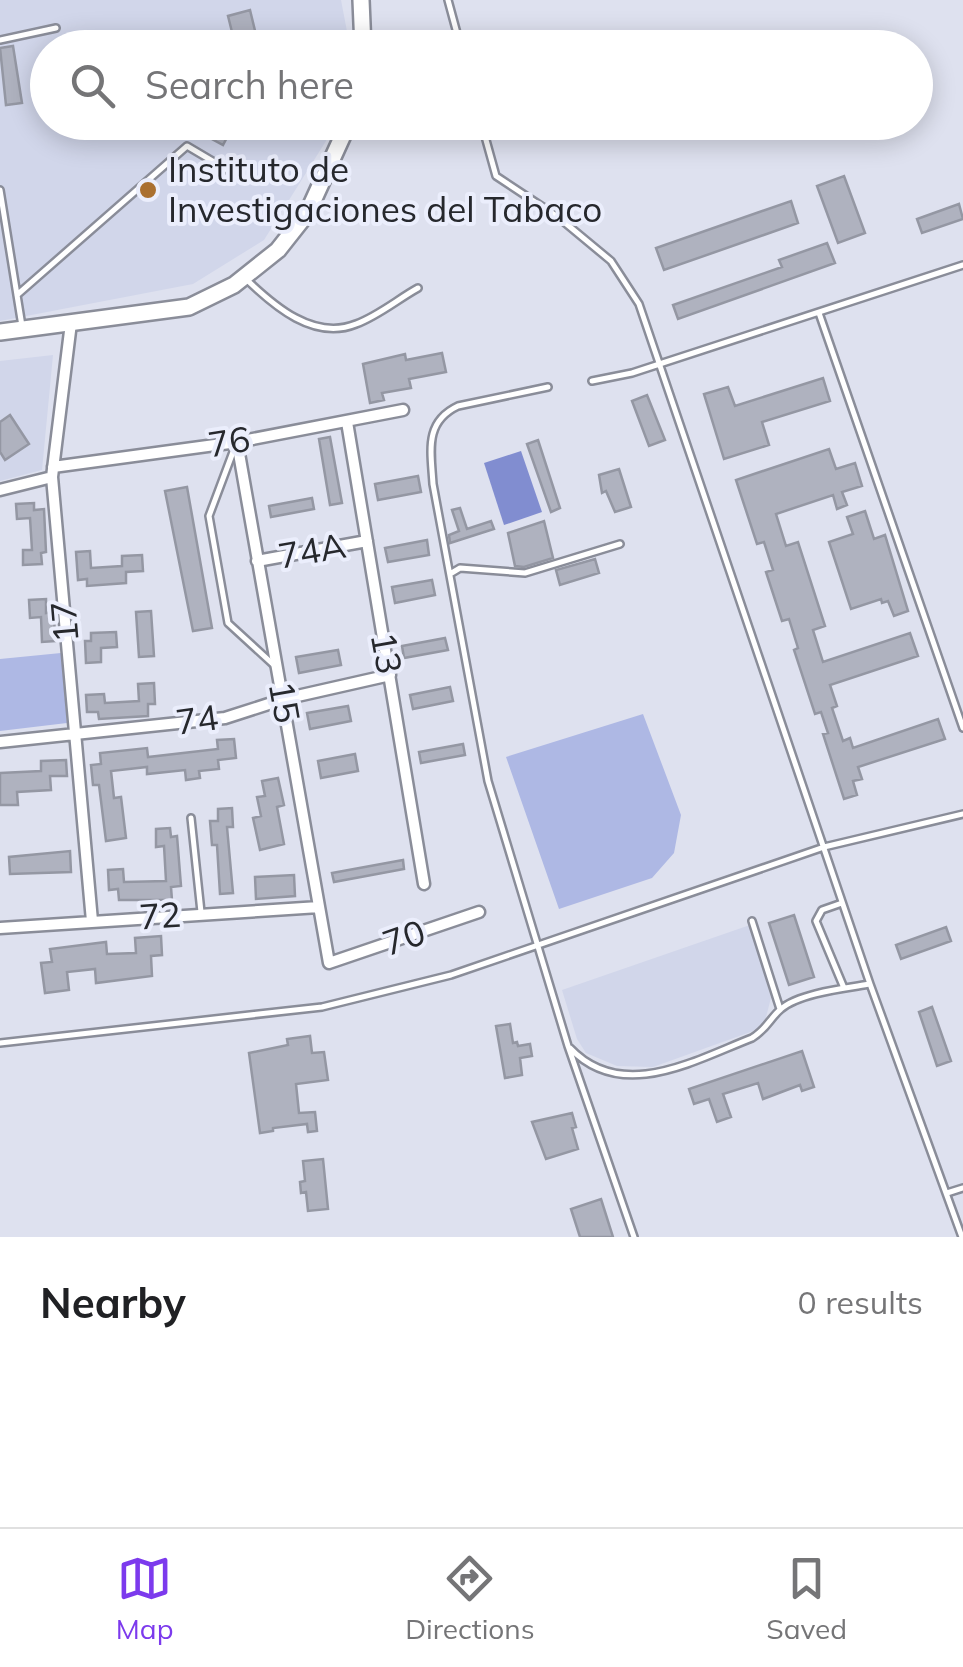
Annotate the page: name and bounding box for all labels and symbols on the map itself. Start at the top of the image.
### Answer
place label: Instituto de Investigaciones del Tabaco [168,147,602,231]
marker: Instituto de Investigaciones del Tabaco [137,179,159,201]
street label: 76 [205,416,253,466]
street label: 74A [275,522,349,578]
street label: 17 [40,599,88,645]
street label: 13 [362,628,412,677]
street label: 15 [260,677,310,726]
street label: 74 [173,694,221,744]
street label: 72 [137,892,182,938]
street label: 70 [377,909,431,965]

